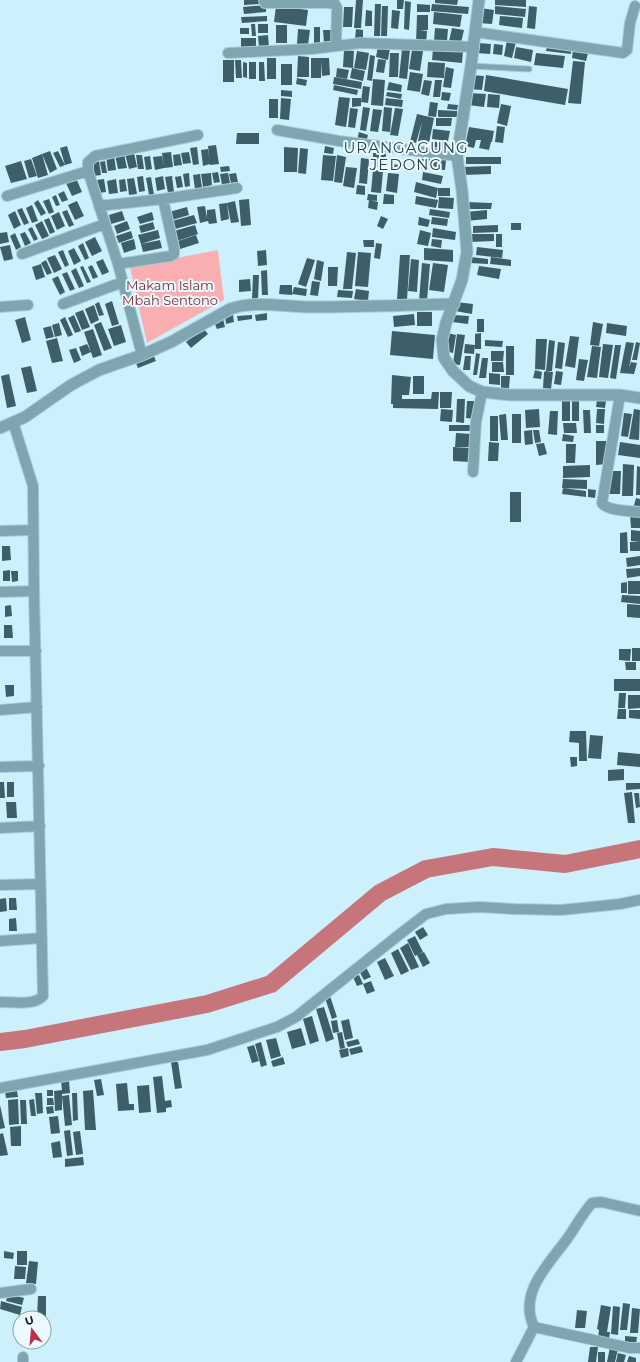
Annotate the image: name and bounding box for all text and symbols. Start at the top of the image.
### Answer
district label: URANGAGUNG JEDONG [343,138,469,174]
park label: Makam Islam Mbah Sentono [122,277,218,308]
north arrow [12,1310,52,1350]
text: U [23,1312,35,1328]

